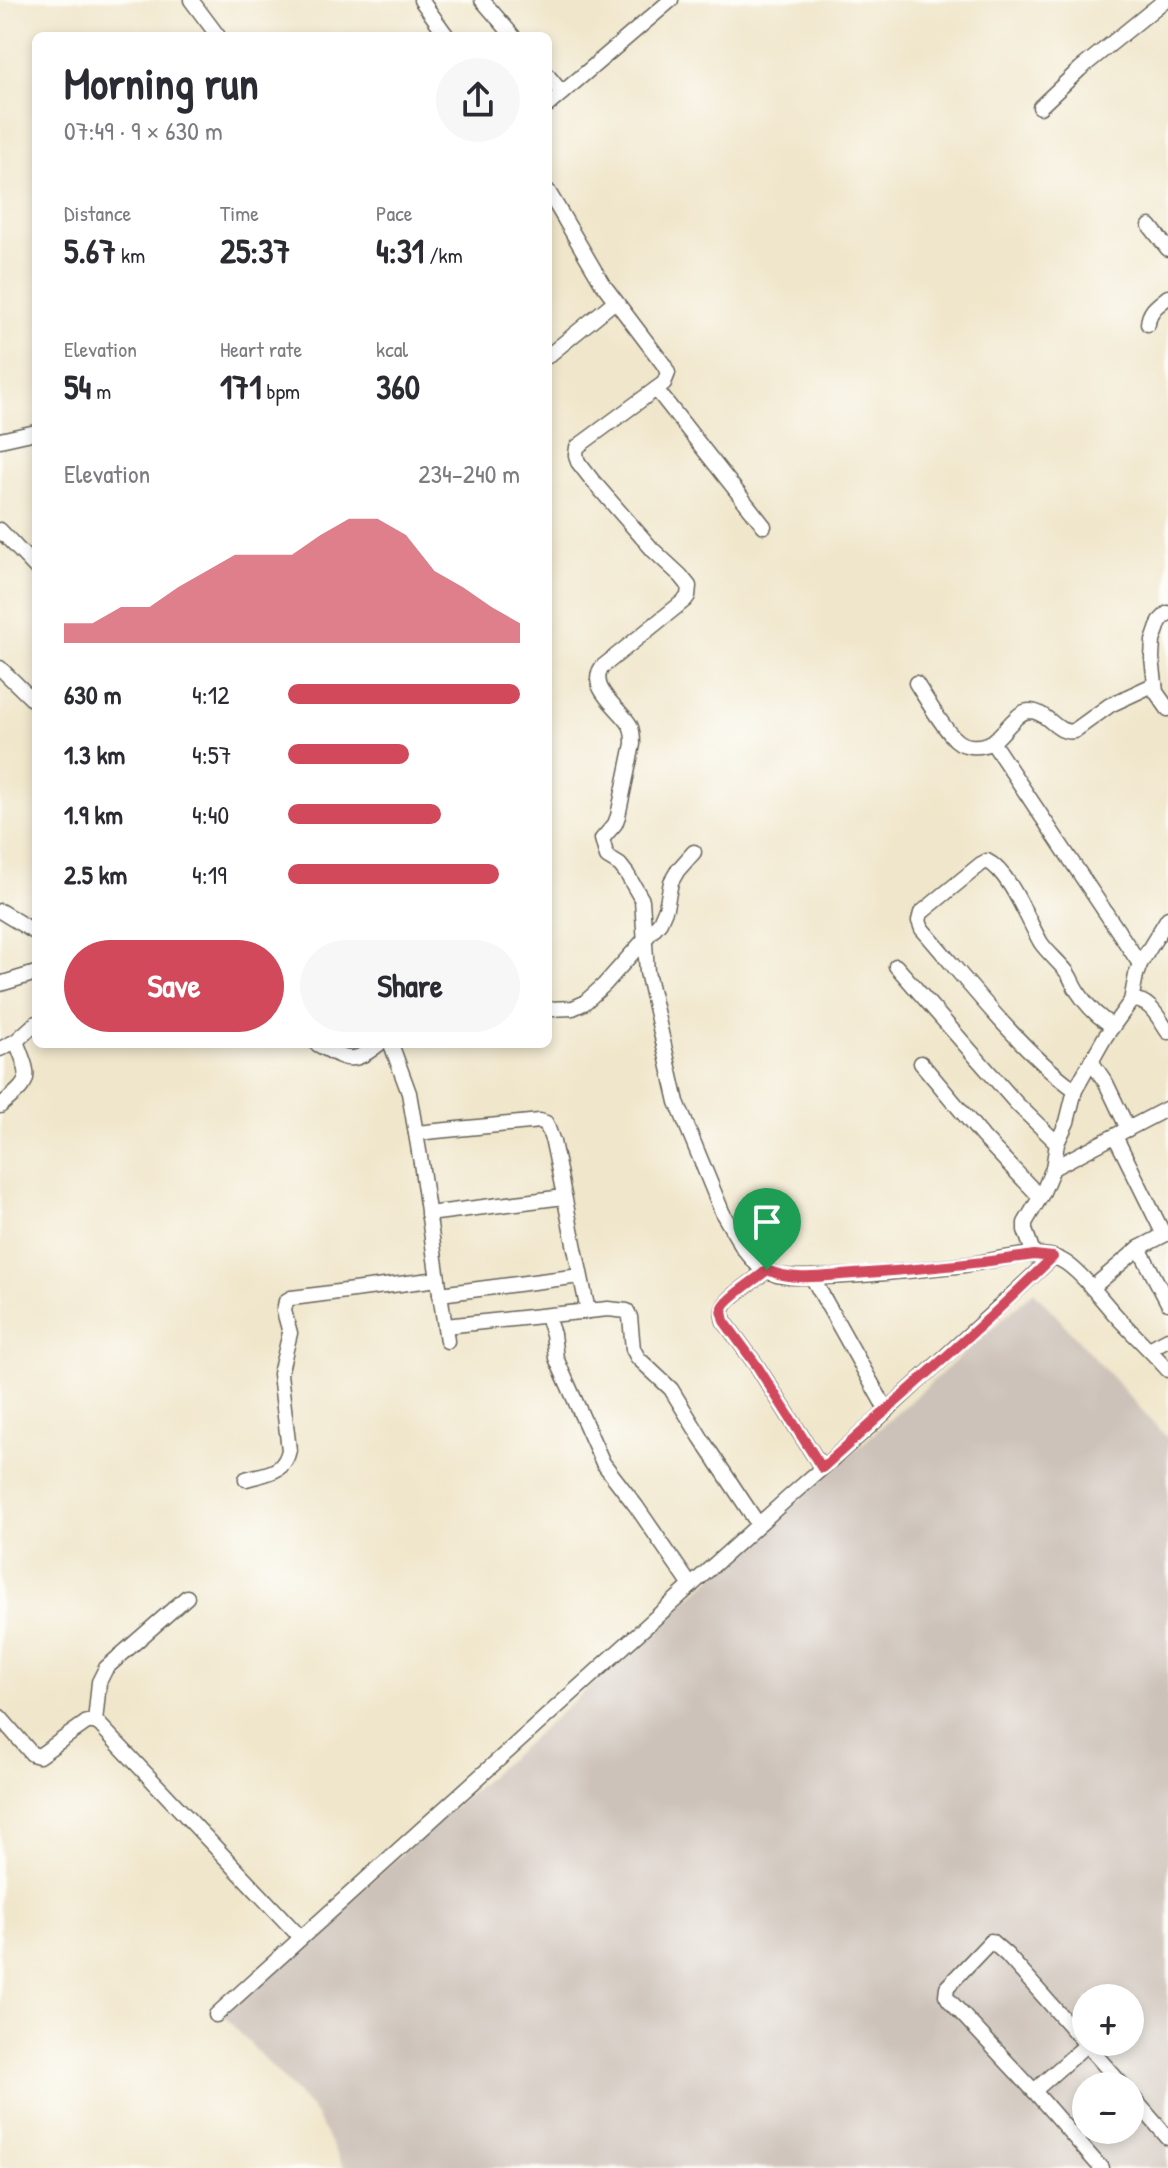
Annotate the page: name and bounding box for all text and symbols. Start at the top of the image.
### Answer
text: Morning run [64,53,259,113]
button: share [436,58,520,142]
text: 07:49 · 9 × 630 m [64,113,223,148]
text: Distance [64,198,131,228]
text: Time [220,198,259,228]
text: Pace [376,198,413,228]
text: 5.67 [64,228,116,274]
text: 25:37 [220,228,290,274]
text: 4:31 [376,228,424,274]
text: km [116,240,145,270]
text: /km [424,240,463,270]
text: Elevation [64,334,137,364]
text: Heart rate [220,334,302,364]
text: kcal [376,334,408,364]
text: 54 [64,364,91,410]
text: 171 [220,364,262,410]
text: 360 [376,364,420,410]
text: m [91,376,111,406]
text: bpm [262,376,300,406]
text: Elevation [64,456,150,491]
text: 234–240 m [418,456,520,491]
text: 630 m [64,677,121,712]
text: 4:12 [192,677,229,712]
text: 1.3 km [64,737,125,772]
text: 4:57 [192,737,232,772]
text: 1.9 km [64,797,123,832]
text: 4:40 [192,797,229,832]
text: 2.5 km [64,857,127,892]
text: 4:19 [192,857,227,892]
button: Save [64,940,284,1032]
button: Share [300,940,520,1032]
pin [733,1188,801,1270]
icon: arrive [745,1200,789,1244]
map controls [1072,1984,1144,2144]
button: + [1072,1984,1144,2056]
button: − [1072,2072,1144,2144]

